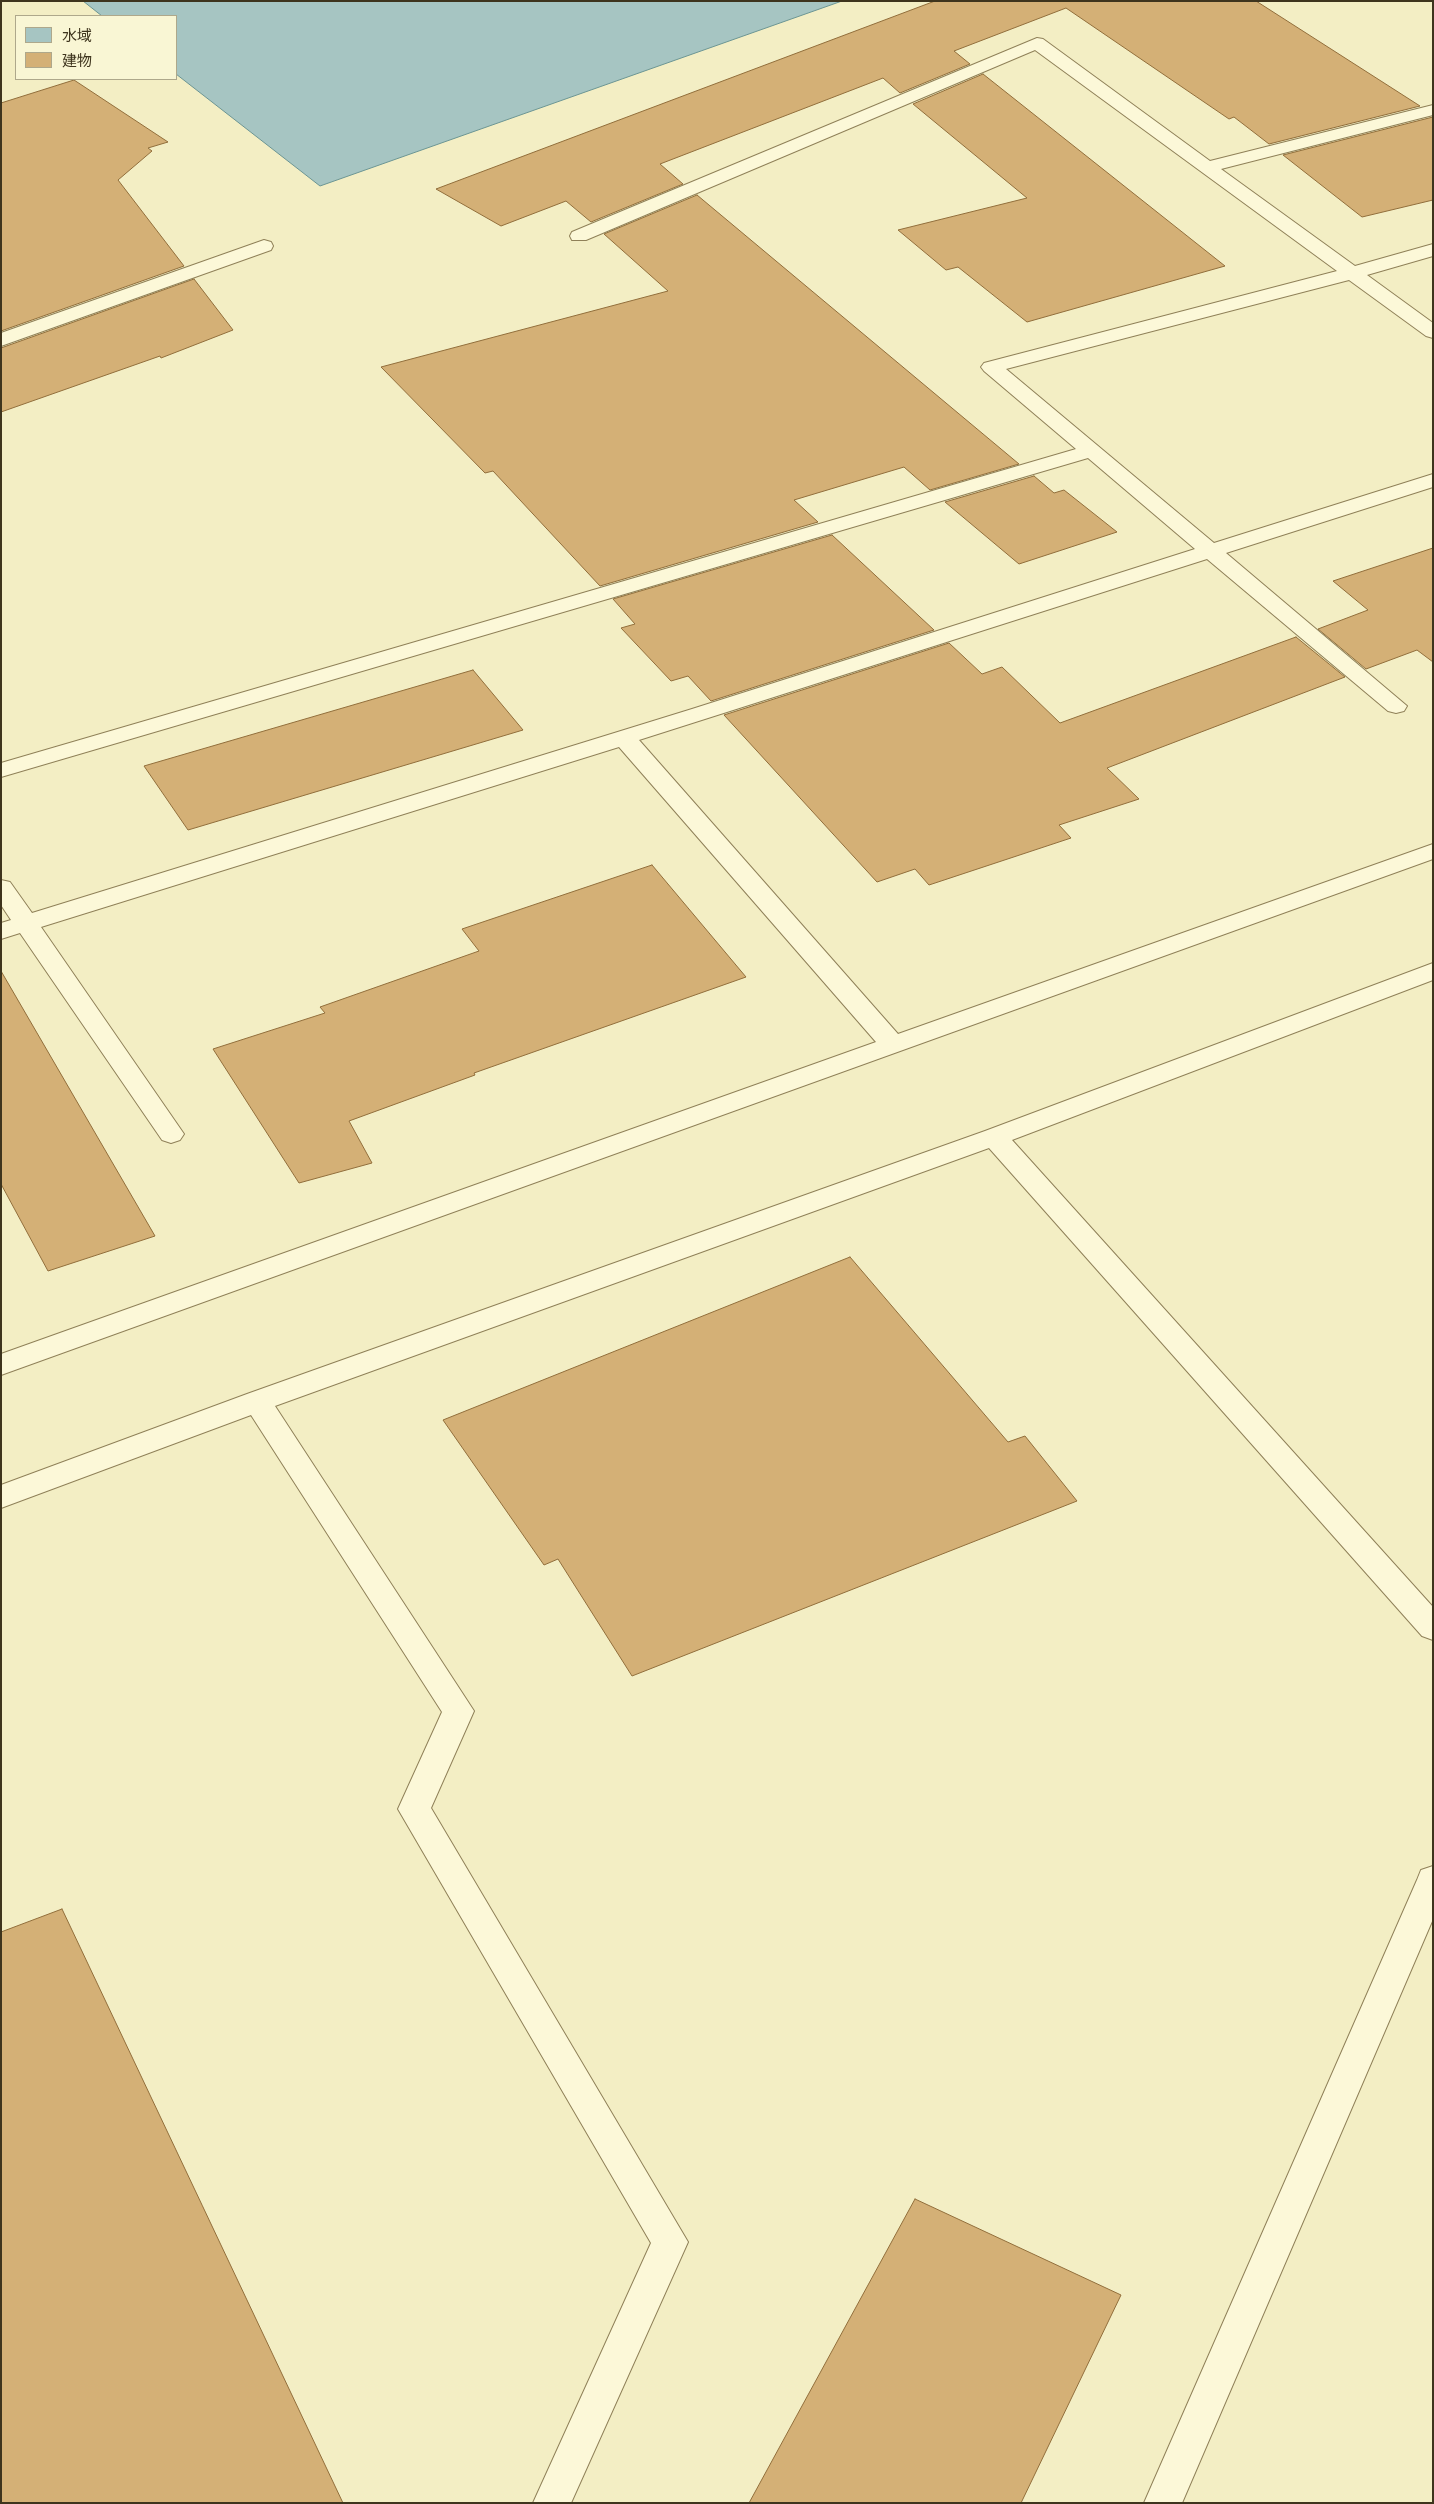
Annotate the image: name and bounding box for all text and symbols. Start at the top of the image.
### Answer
legend [15,15,178,80]
text: 水域 [62,27,92,45]
text: 建物 [62,52,92,70]

